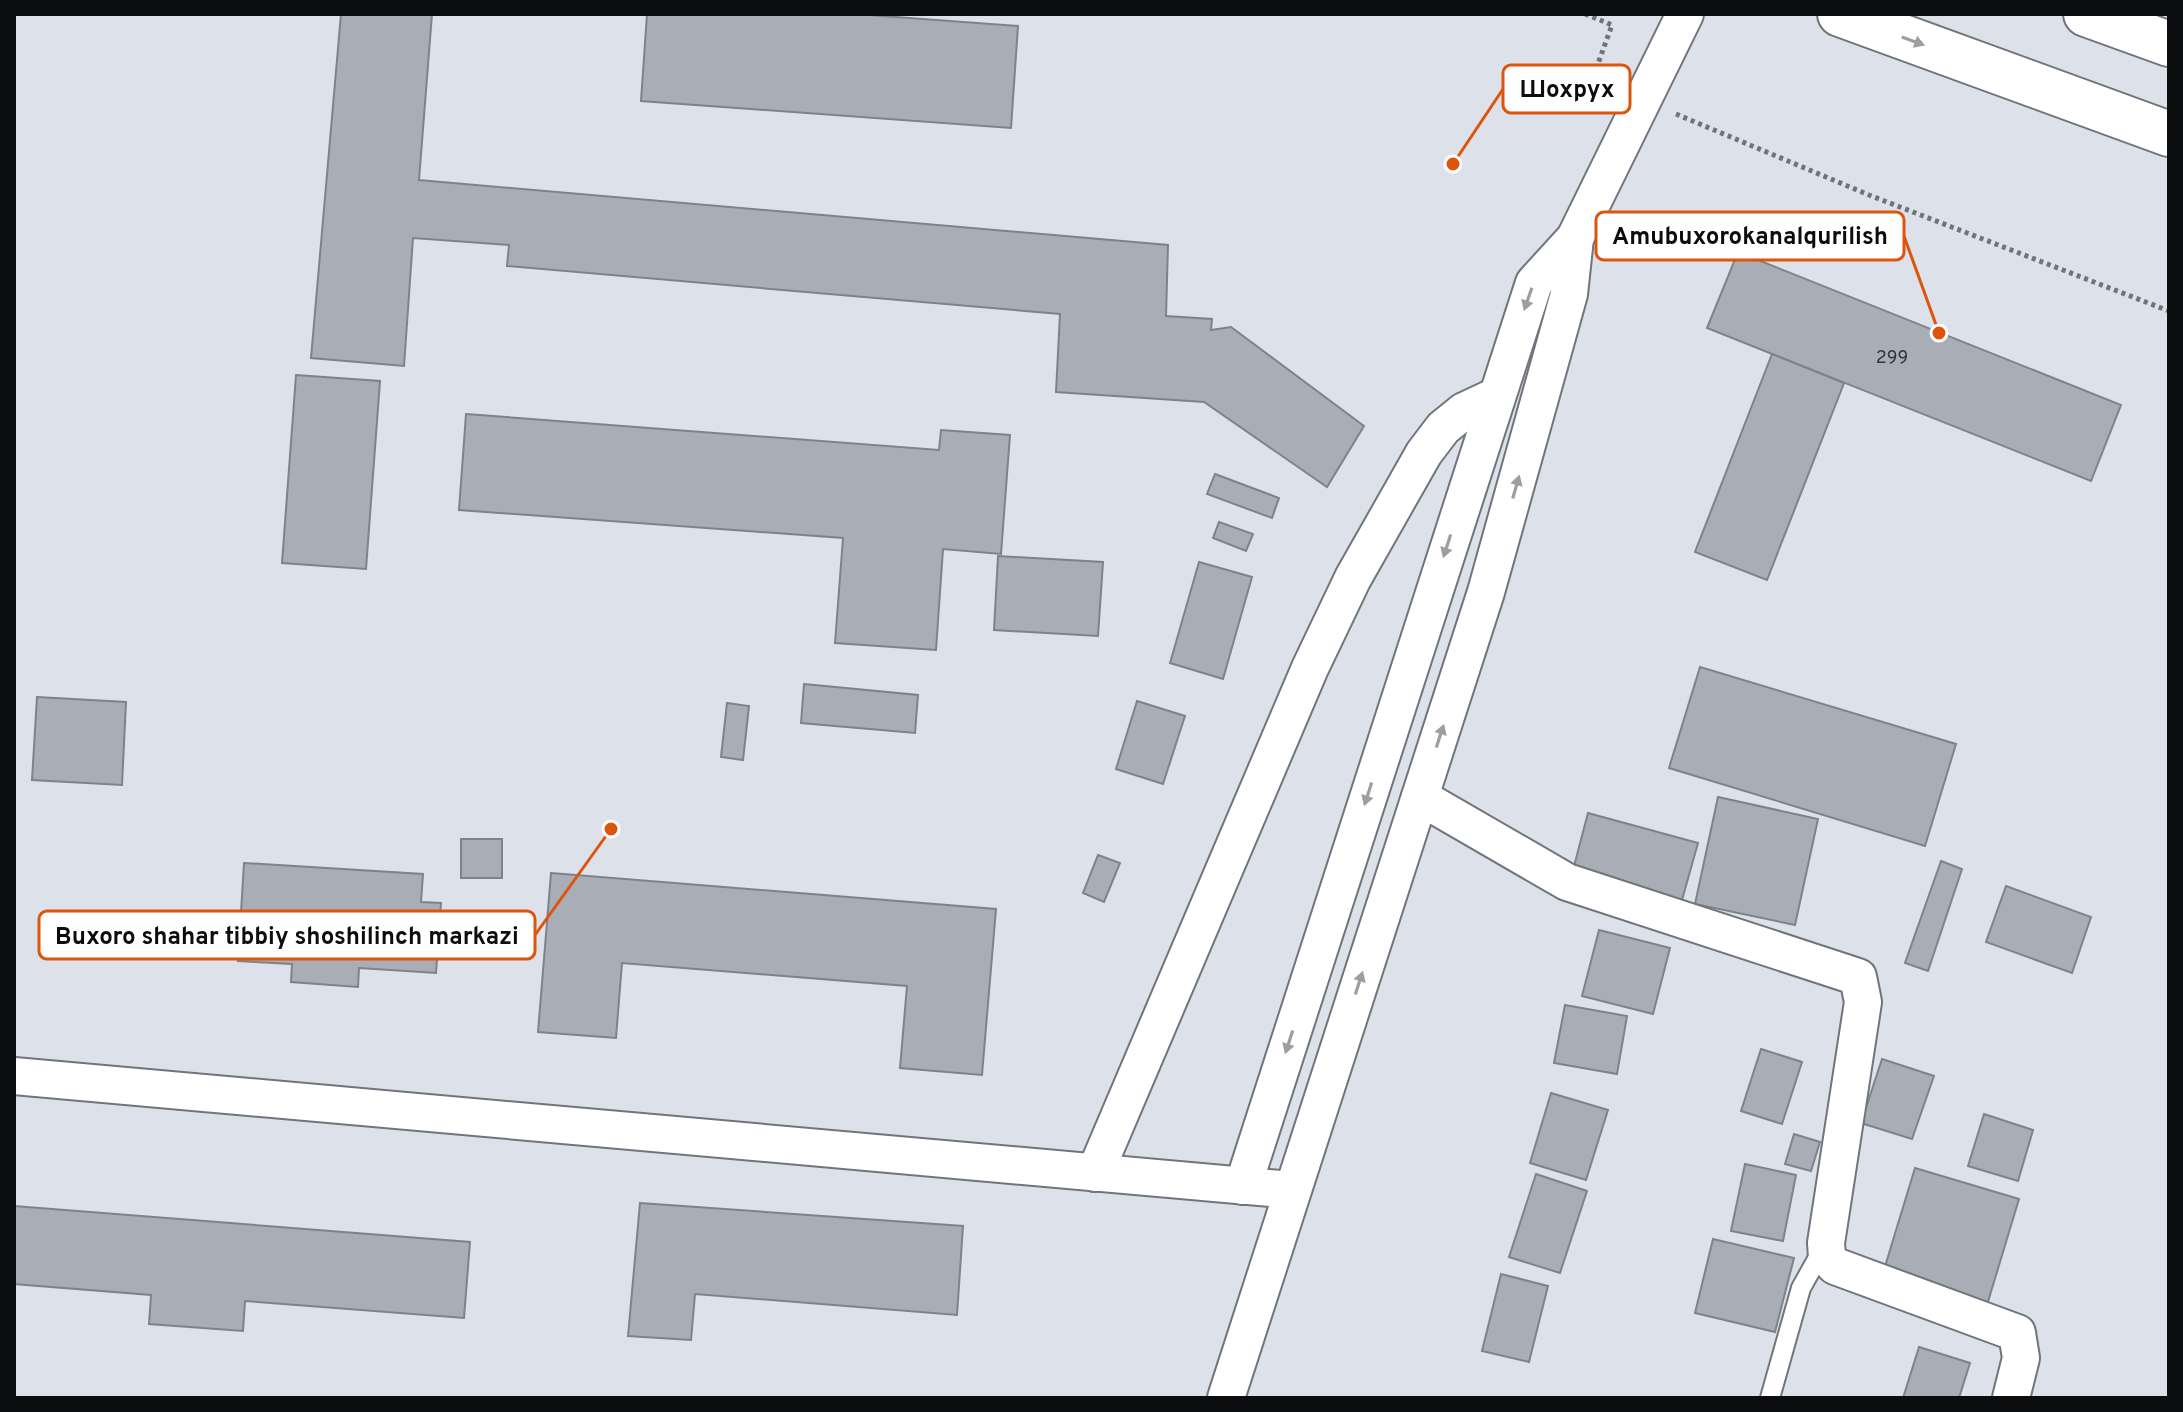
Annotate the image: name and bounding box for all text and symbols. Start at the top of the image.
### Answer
one-way arrow [1901,35,1925,48]
callout: Шохрух [1503,65,1630,113]
text: Шохрух [1519,76,1615,106]
callout: Amubuxorokanalqurilish [1596,212,1904,260]
text: Amubuxorokanalqurilish [1612,223,1888,253]
one-way arrow [1522,287,1534,311]
house number: 299 [1876,347,1908,370]
one-way arrow [1510,475,1522,500]
one-way arrow [1440,534,1453,558]
one-way arrow [1434,724,1446,748]
one-way arrow [1361,782,1374,806]
callout: Buxoro shahar tibbiy shoshilinch markazi [39,911,535,959]
text: Buxoro shahar tibbiy shoshilinch markazi [55,923,519,953]
one-way arrow [1354,971,1366,995]
one-way arrow [1282,1030,1295,1054]

